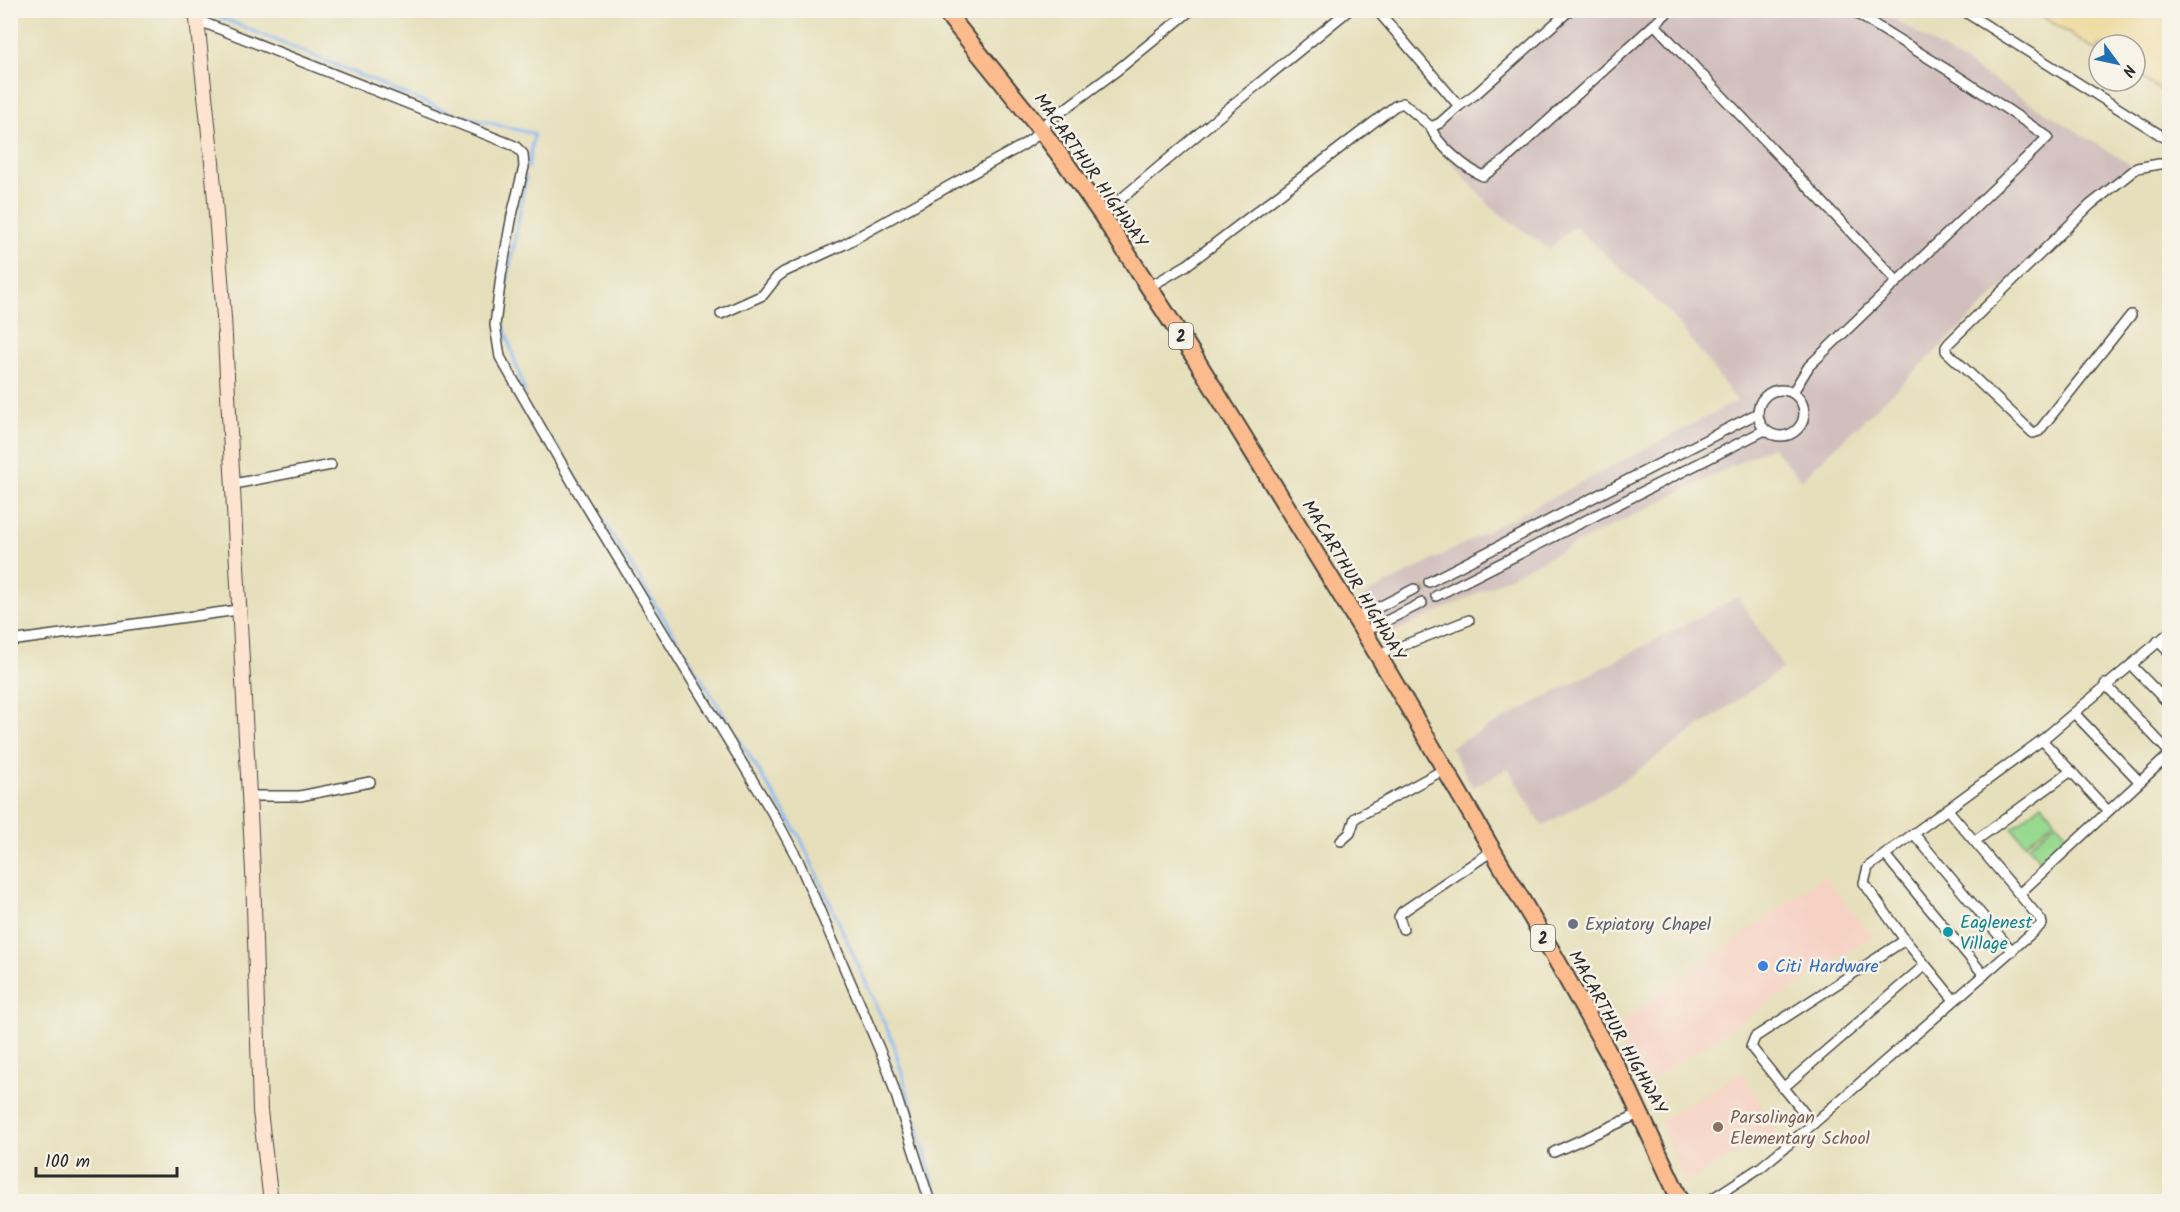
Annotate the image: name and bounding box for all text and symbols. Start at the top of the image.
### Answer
north arrow [2087,33,2147,93]
text: N [2115,59,2142,81]
street label: MACARTHUR HIGHWAY [1025,87,1155,255]
road number: 2 [1169,323,1193,349]
street label: MACARTHUR HIGHWAY [1293,495,1413,667]
place label: Eaglenest Village [1960,909,2033,959]
place label: Expiatory Chapel [1585,911,1712,940]
marker: Expiatory Chapel [1566,917,1580,931]
road number: 2 [1531,925,1555,951]
marker: Eaglenest Village [1941,925,1955,939]
street label: MACARTHUR HIGHWAY [1559,945,1674,1121]
place label: Citi Hardware [1775,953,1879,982]
marker: Citi Hardware [1756,959,1770,973]
place label: Parsolingan Elementary School [1730,1104,1871,1154]
marker: Parsolingan Elementary School [1711,1120,1725,1134]
scale bar [36,1140,177,1178]
text: 100 m [45,1148,90,1177]

